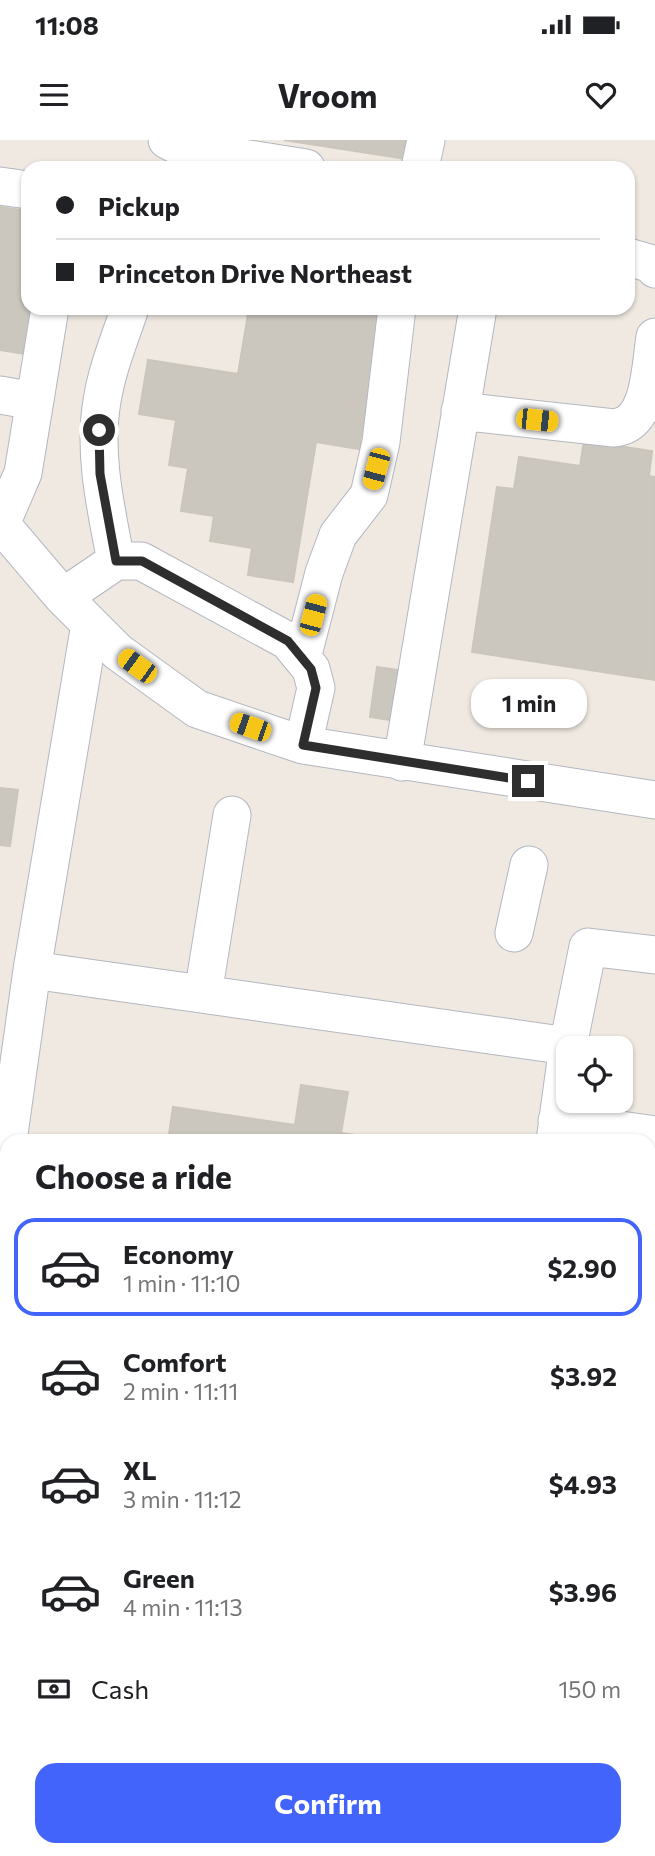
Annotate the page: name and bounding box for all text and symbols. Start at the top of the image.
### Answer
text: 11:08 [35,9,99,40]
text: Vroom [277,75,378,115]
icon: menu [35,76,73,114]
icon: heart [582,76,620,114]
text: Pickup [98,190,180,221]
text: Princeton Drive Northeast [98,257,412,288]
car [516,407,559,433]
route start [83,414,115,446]
car [361,446,392,492]
car [298,592,329,638]
car [114,645,161,687]
callout: 1 min [470,680,586,728]
text: 1 min [502,689,556,717]
car [227,710,274,744]
route end [512,765,544,797]
map controls [556,1036,633,1113]
button: locate [556,1036,633,1113]
text: Choose a ride [35,1156,232,1196]
icon: car [39,1236,102,1299]
text: Economy [123,1238,234,1269]
text: $2.90 [547,1252,617,1283]
text: 1 min · 11:10 [123,1269,241,1297]
icon: car [39,1344,102,1407]
text: Comfort [123,1346,226,1377]
text: $3.92 [550,1360,617,1391]
text: 2 min · 11:11 [123,1377,238,1405]
icon: car [39,1452,102,1515]
text: XL [123,1454,157,1485]
text: $4.93 [549,1468,617,1499]
text: 3 min · 11:12 [123,1485,242,1513]
icon: car [39,1560,102,1623]
text: Green [123,1562,195,1593]
text: $3.96 [549,1576,617,1607]
text: 4 min · 11:13 [123,1593,243,1621]
icon: cash [35,1670,73,1708]
text: Cash [91,1673,149,1704]
text: 150 m [558,1675,621,1703]
button: Confirm [35,1763,621,1843]

